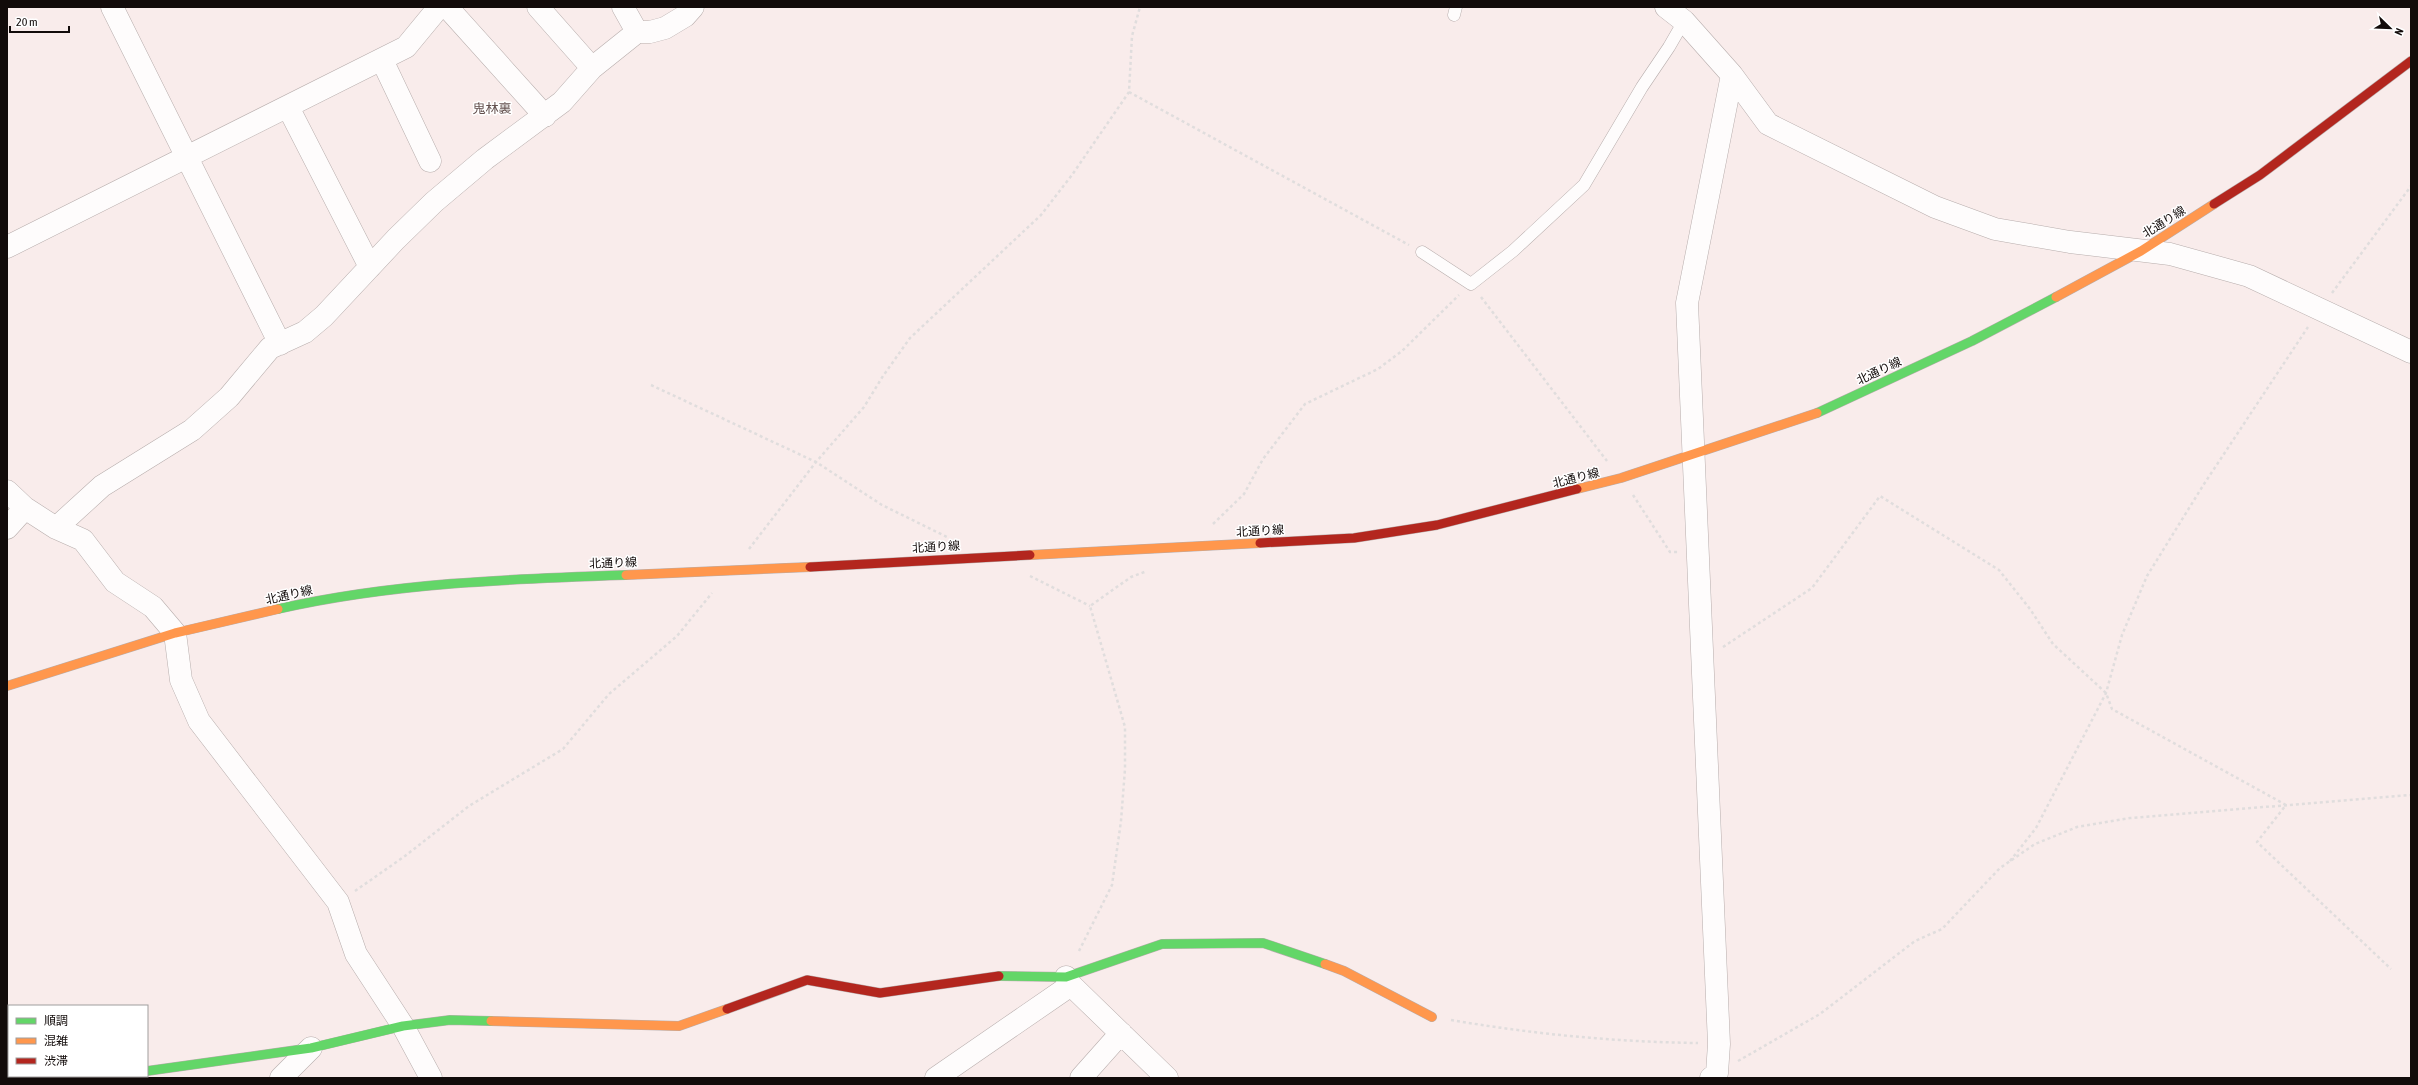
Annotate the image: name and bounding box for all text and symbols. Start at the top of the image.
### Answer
scale bar [10,8,69,34]
north arrow [2370,8,2410,48]
text: 20 m [16,15,38,29]
text: N [2392,27,2406,37]
district label: 鬼林裏 [472,101,512,116]
street label: 北通り線 [2140,203,2188,241]
street label: 北通り線 [1854,355,1904,387]
street label: 北通り線 [1551,465,1601,491]
street label: 北通り線 [1236,523,1284,539]
street label: 北通り線 [912,539,960,555]
street label: 北通り線 [589,555,637,571]
street label: 北通り線 [264,583,314,607]
legend [8,1005,148,1077]
text: 順調 [44,1014,68,1028]
text: 混雑 [44,1034,68,1048]
text: 渋滞 [44,1054,68,1068]

